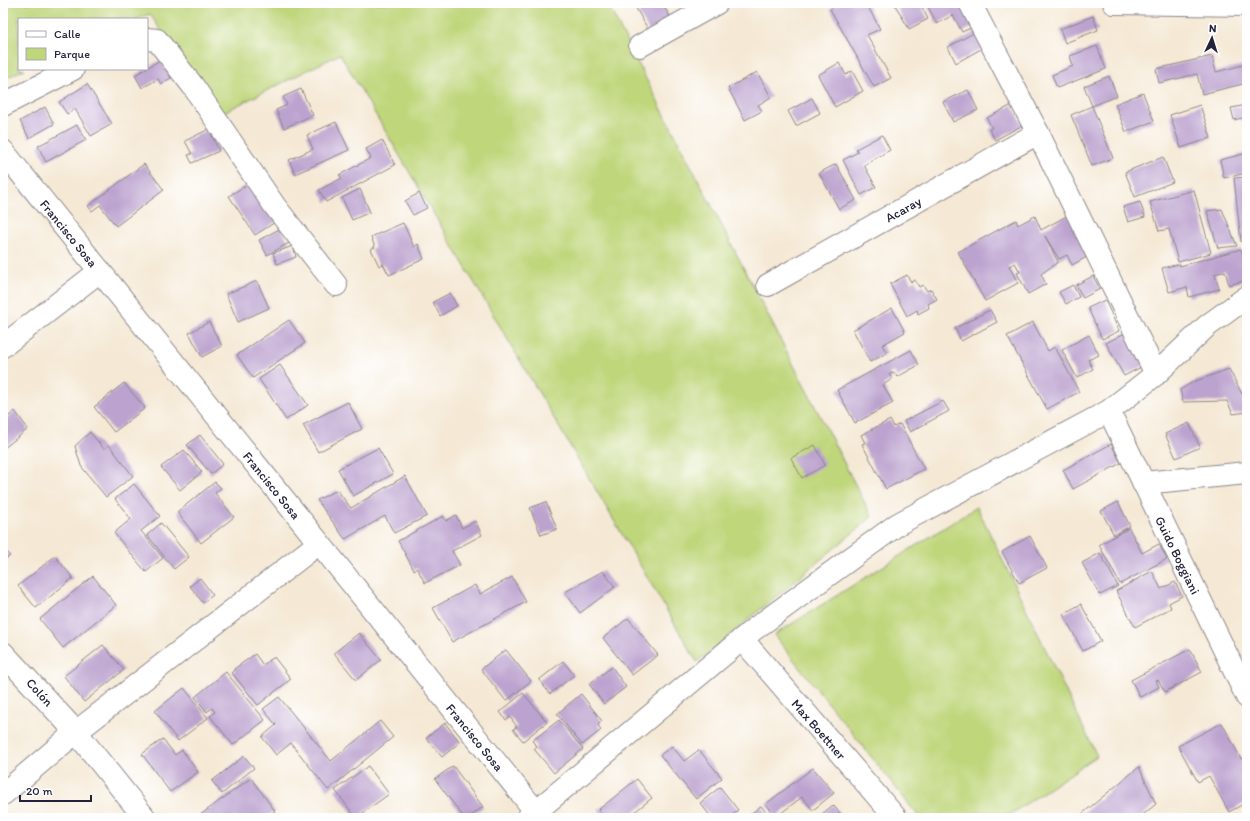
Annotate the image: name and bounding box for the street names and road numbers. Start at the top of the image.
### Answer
street label: Acaray [883,194,924,225]
street label: Francisco Sosa [37,197,101,270]
street label: Francisco Sosa [240,449,304,522]
street label: Guido Boggiani [1152,514,1203,597]
street label: Colón [23,675,56,709]
street label: Max Boettner [788,696,849,763]
street label: Francisco Sosa [443,701,507,774]

